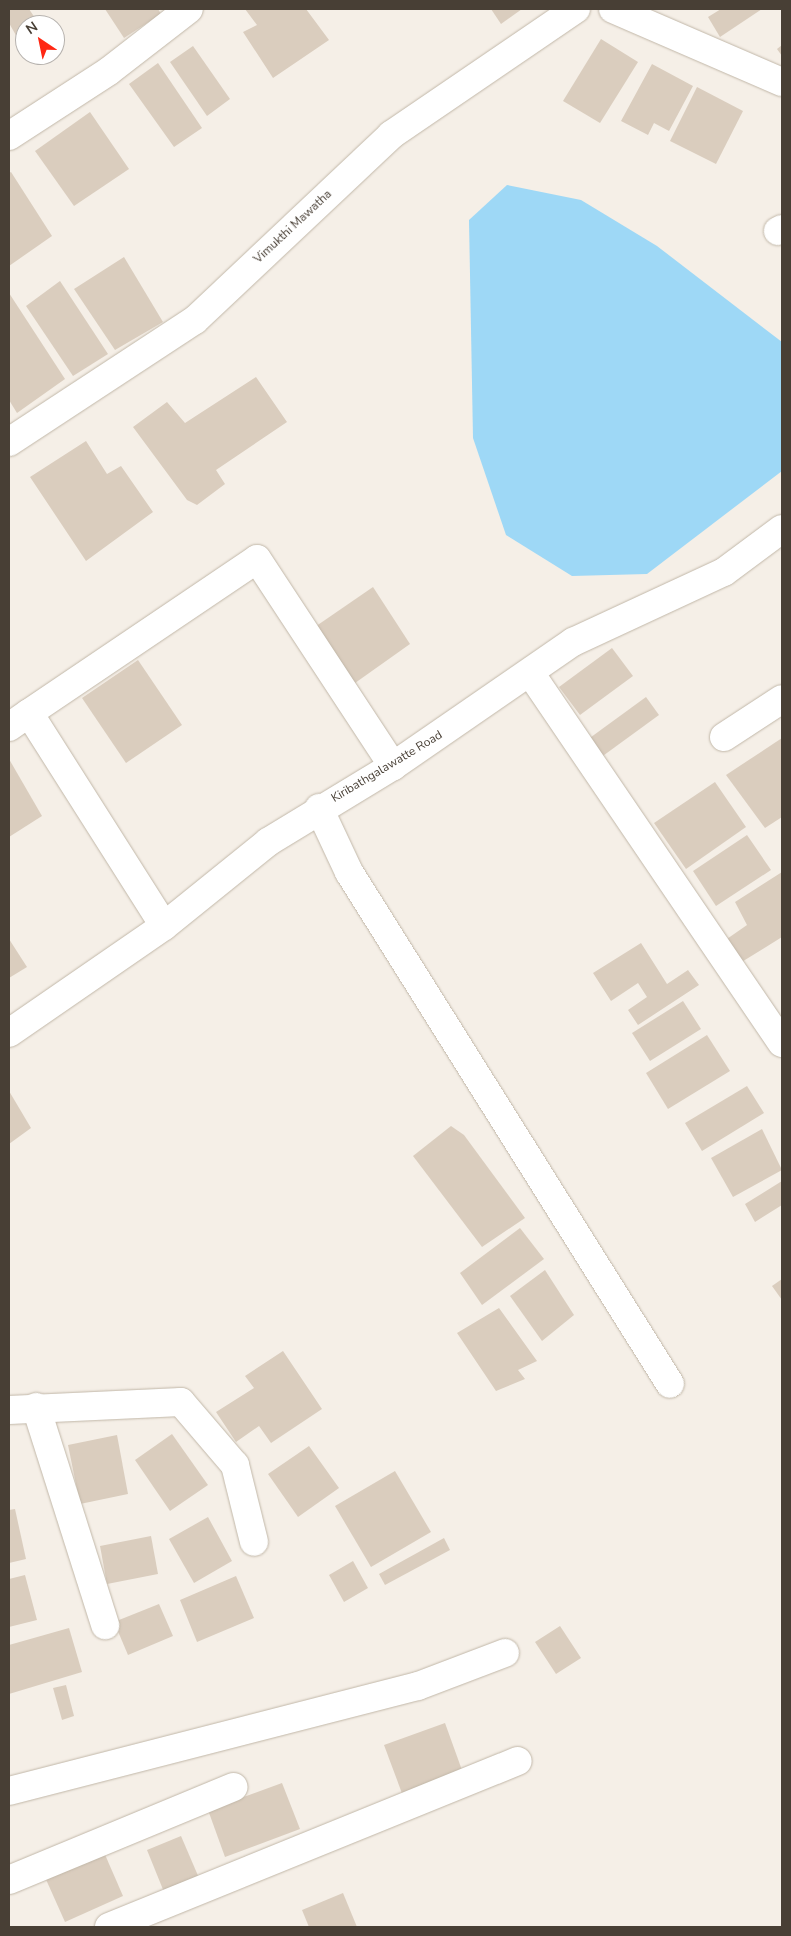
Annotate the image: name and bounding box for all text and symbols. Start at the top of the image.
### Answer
north arrow [15,15,65,65]
text: N [22,17,42,39]
street label: Vimukthi Mawatha [251,187,335,267]
street label: Kiribathgalawatte Road [329,728,445,806]

